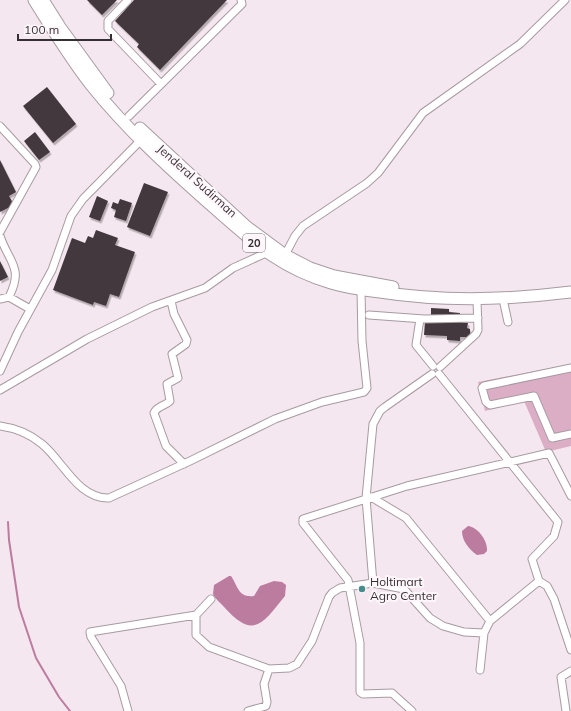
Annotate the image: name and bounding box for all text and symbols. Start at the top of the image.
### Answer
scale bar [18,16,111,42]
text: 100 m [24,22,59,37]
street label: Jenderal Sudirman [154,141,240,220]
road number: 20 [243,234,265,252]
place label: Holtimart Agro Center [370,574,437,603]
marker: Holtimart Agro Center [357,584,367,594]

